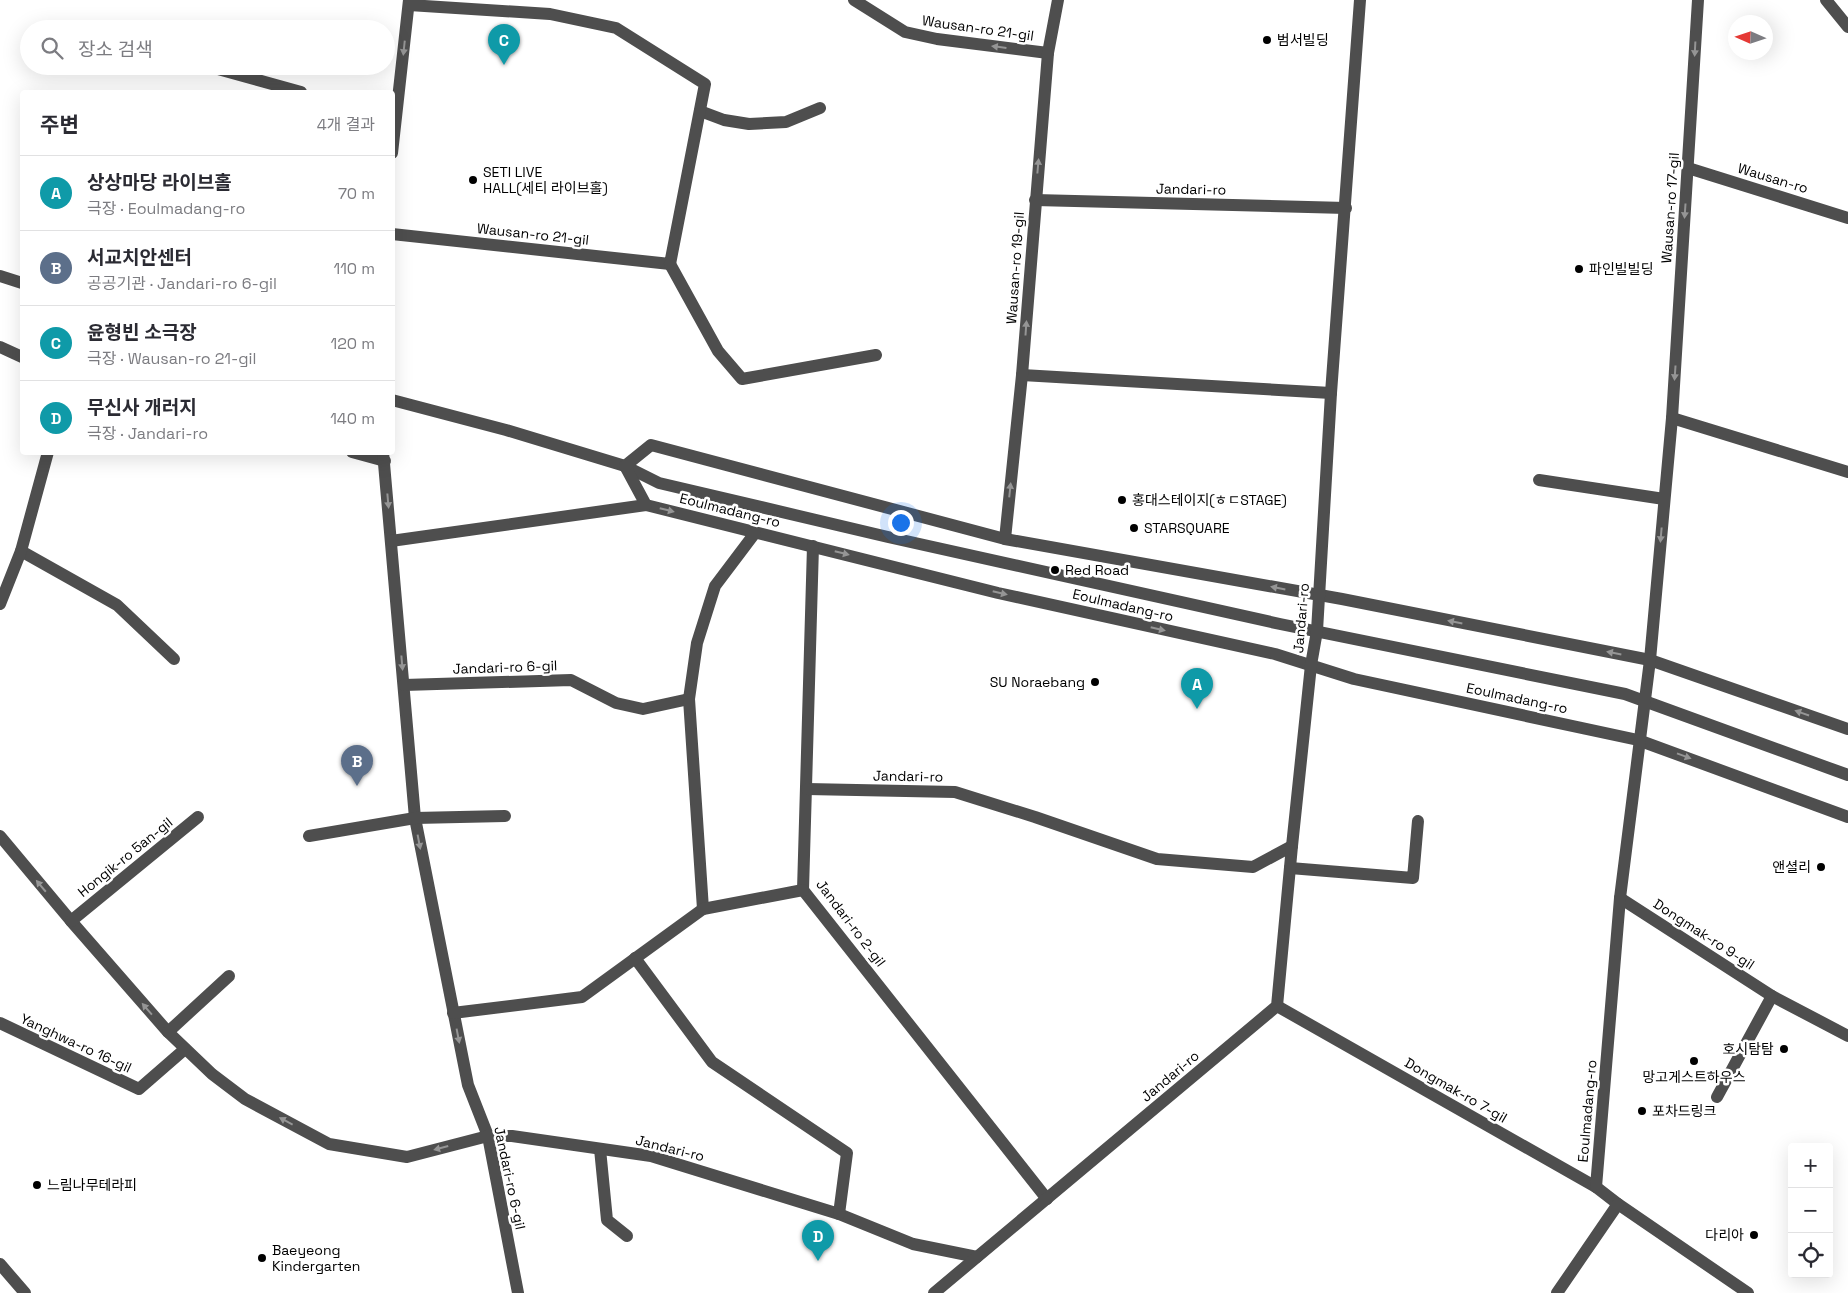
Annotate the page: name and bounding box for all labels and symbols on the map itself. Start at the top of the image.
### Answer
street label: Wausan-ro 21-gil [921,11,1035,45]
north arrow [1728,15,1773,60]
pin: C [488,24,520,65]
place label: 범서빌딩 [1277,31,1329,49]
marker: 범서빌딩 [1261,34,1273,46]
one-way arrow [400,41,408,57]
one-way arrow [1691,41,1699,57]
one-way arrow [991,43,1007,51]
street label: Wausan-ro 17-gil [1657,152,1683,264]
one-way arrow [1034,158,1042,174]
street label: Wausan-ro [1736,159,1810,197]
place label: SETI LIVE HALL(세티 라이브홀) [483,163,608,197]
marker: SETI LIVE HALL(세티 라이브홀) [467,174,479,186]
street label: Jandari-ro [1156,179,1226,199]
one-way arrow [1681,203,1689,219]
street label: Wausan-ro 19-gil [1002,211,1028,325]
street label: Wausan-ro 21-gil [476,219,590,249]
place label: 파인빌빌딩 [1589,260,1653,278]
marker: 파인빌빌딩 [1573,263,1585,275]
one-way arrow [1022,320,1030,336]
one-way arrow [1670,365,1678,381]
one-way arrow [1007,482,1015,498]
street label: Eoulmadang-ro [678,489,782,531]
place label: 홍대스테이지(ㅎㄷSTAGE) [1132,491,1287,509]
one-way arrow [384,493,392,509]
marker: 홍대스테이지(ㅎㄷSTAGE) [1116,494,1128,506]
one-way arrow [660,506,675,514]
your location [888,510,914,536]
place label: STARSQUARE [1144,519,1230,537]
marker: STARSQUARE [1128,522,1140,534]
one-way arrow [1657,527,1665,543]
one-way arrow [835,549,850,557]
place label: Red Road [1065,561,1129,579]
marker: Red Road [1049,564,1061,576]
street label: Jandari-ro [1289,582,1313,654]
one-way arrow [1270,583,1286,591]
street label: Eoulmadang-ro [1071,585,1175,625]
one-way arrow [992,589,1007,597]
one-way arrow [1446,617,1462,625]
one-way arrow [1151,625,1167,633]
one-way arrow [1606,648,1622,656]
one-way arrow [398,655,406,671]
street label: Jandari-ro 6-gil [452,656,558,678]
pin: A [1181,668,1213,709]
place label: SU Noraebang [990,673,1085,691]
marker: SU Noraebang [1089,676,1101,688]
street label: Eoulmadang-ro [1465,678,1569,718]
one-way arrow [1794,709,1809,717]
pin: B [341,745,373,786]
one-way arrow [1677,753,1691,761]
street label: Jandari-ro [873,766,943,786]
street label: Hongik-ro 5an-gil [74,813,176,901]
one-way arrow [416,834,424,850]
place label: 앤셜리 [1772,858,1811,876]
marker: 앤셜리 [1815,861,1827,873]
street label: Jandari-ro 2-gil [812,876,890,970]
one-way arrow [36,879,47,892]
street label: Dongmak-ro 9-gil [1650,895,1758,973]
one-way arrow [142,1002,153,1015]
street label: Yanghwa-ro 16-gil [17,1009,135,1077]
one-way arrow [454,1028,462,1043]
place label: 호시탐탐 [1722,1040,1774,1058]
marker: 호시탐탐 [1778,1043,1790,1055]
street label: Jandari-ro [1137,1046,1203,1106]
street label: Dongmak-ro 7-gil [1401,1053,1511,1127]
marker: 망고게스트하우스 [1688,1055,1700,1067]
street label: Eoulmadang-ro [1574,1059,1600,1163]
place label: 망고게스트하우스 [1642,1068,1746,1086]
place label: 포차드링크 [1652,1102,1717,1120]
marker: 포차드링크 [1636,1105,1648,1117]
one-way arrow [279,1117,293,1125]
street label: Jandari-ro 6-gil [490,1125,530,1231]
street label: Jandari-ro [634,1131,706,1165]
one-way arrow [433,1145,448,1153]
place label: 느림나무테라피 [47,1176,137,1194]
marker: 느림나무테라피 [31,1179,43,1191]
pin: D [802,1220,834,1261]
place label: 다리아 [1705,1226,1744,1244]
marker: 다리아 [1748,1229,1760,1241]
place label: Baeyeong Kindergarten [272,1241,360,1275]
marker: Baeyeong Kindergarten [256,1252,268,1264]

